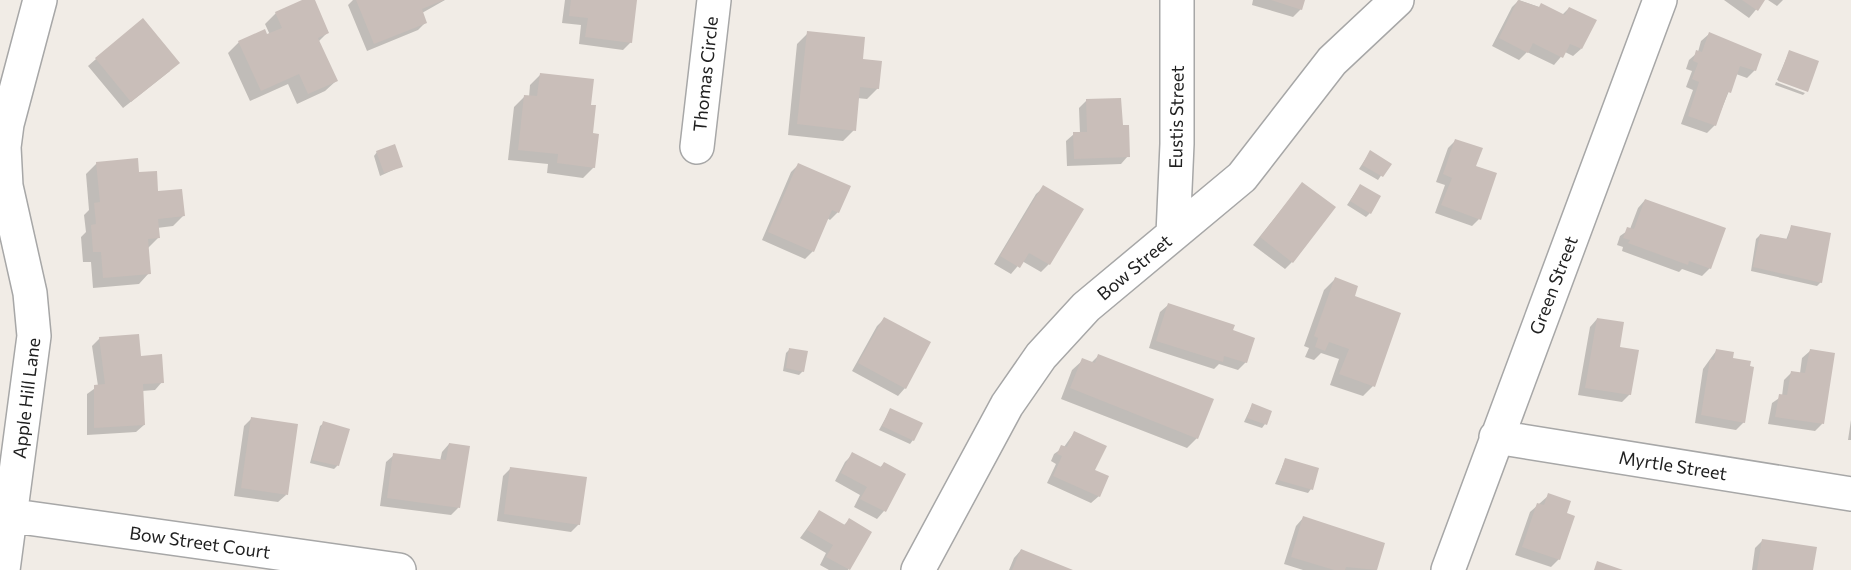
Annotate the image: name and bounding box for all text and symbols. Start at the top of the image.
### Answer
street label: Thomas Circle [688,15,722,133]
street label: Eustis Street [1164,65,1188,169]
street label: Bow Street [1092,229,1176,305]
street label: Green Street [1524,233,1582,337]
street label: Apple Hill Lane [8,336,44,460]
street label: Myrtle Street [1617,446,1729,484]
street label: Bow Street Court [128,521,272,563]

